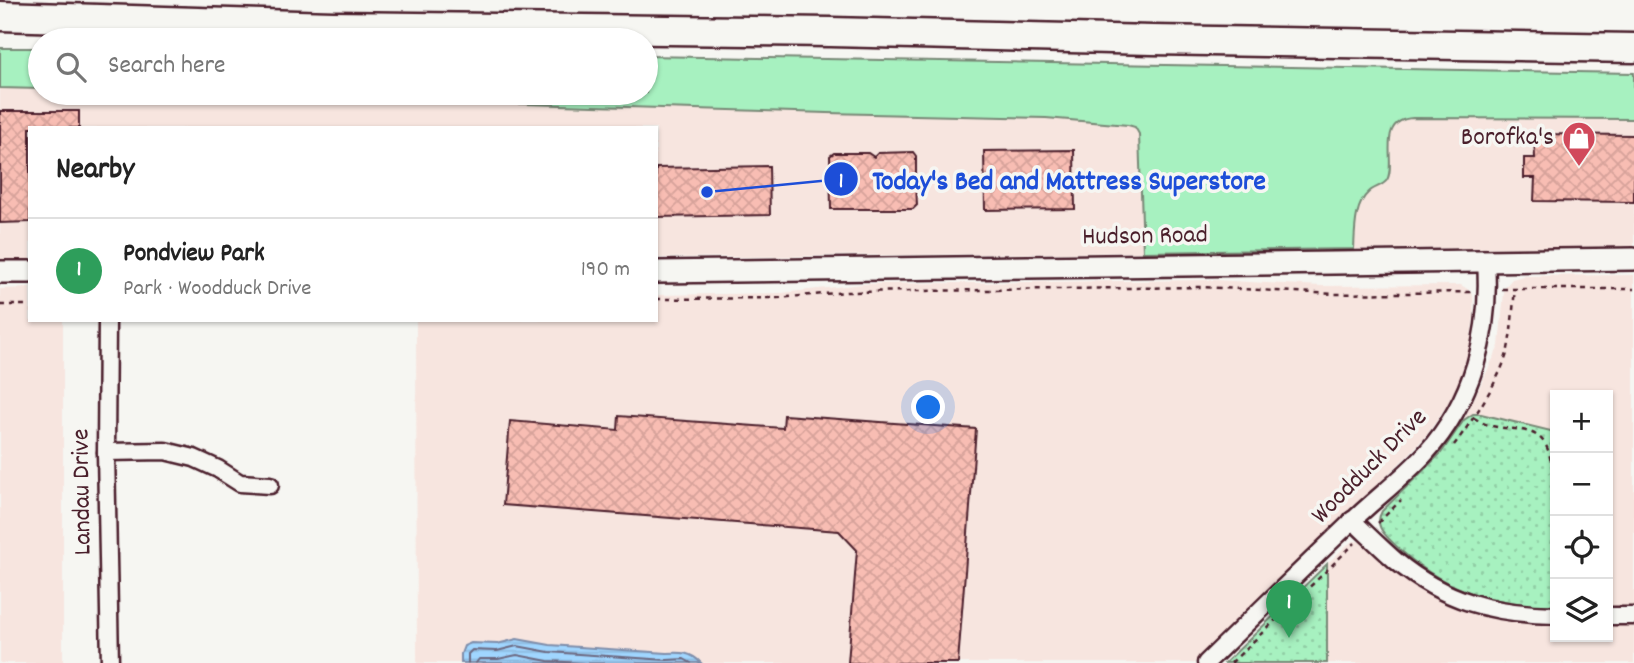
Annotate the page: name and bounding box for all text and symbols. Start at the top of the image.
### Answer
search box [28,28,658,105]
icon: search [52,48,90,86]
text: Search here [108,48,226,85]
shop icon: Borofka's [1560,119,1598,168]
place label: Borofka's [1461,120,1554,157]
text: Nearby [56,150,134,193]
callout: Today's Bed and Mattress Superstore [824,155,1280,204]
text: Today's Bed and Mattress Superstore [872,164,1266,204]
text: 1 [839,168,843,198]
street label: Hudson Road [1082,217,1208,257]
text: Pondview Park [123,236,265,273]
text: 1 [76,254,82,287]
text: 190 m [581,254,630,287]
text: Park · Woodduck Drive [123,273,311,306]
your location [911,390,945,424]
map controls [1550,390,1613,642]
button: + [1550,390,1613,453]
street label: Woodduck Drive [1304,401,1436,533]
street label: Landau Drive [63,428,103,556]
button: − [1550,453,1613,516]
button: locate [1550,516,1613,579]
button: layers [1550,579,1613,642]
pin: 1 [1266,580,1312,638]

